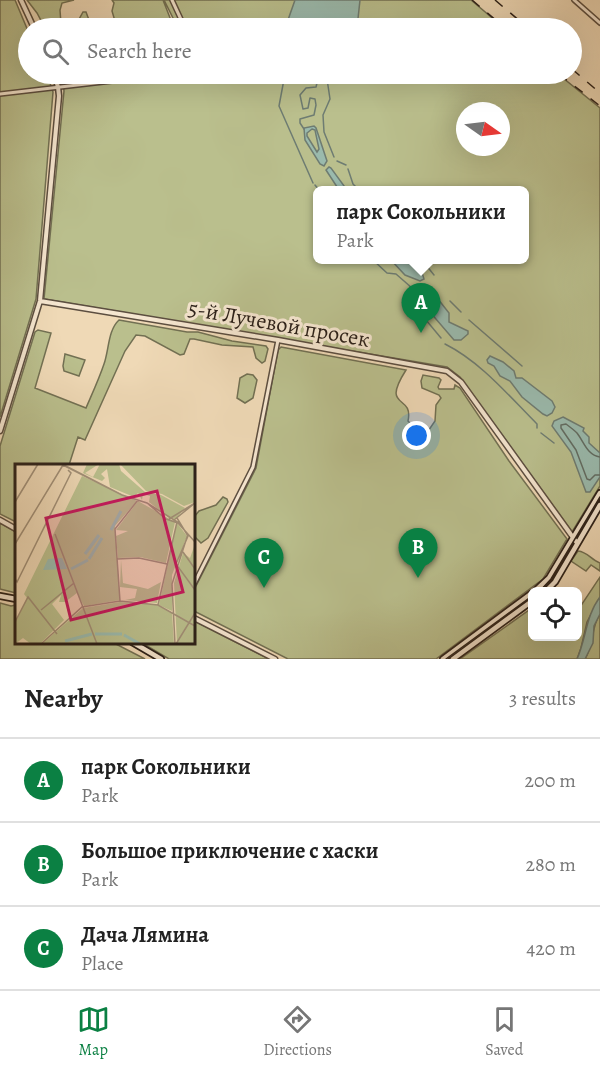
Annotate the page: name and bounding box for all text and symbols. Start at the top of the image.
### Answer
search box [18,18,582,84]
icon: search [39,35,72,68]
text: Search here [87,36,192,66]
north arrow [456,102,510,156]
popup [313,186,529,264]
text: парк Сокольники [336,197,506,227]
text: Park [336,227,374,254]
pin: A [402,284,440,333]
street label: 5-й Лучевой просек [186,293,372,355]
your location [402,421,431,450]
inset map [15,464,195,644]
pin: B [398,528,438,578]
pin: C [244,538,284,588]
map controls [528,587,582,641]
button: locate [528,587,582,641]
text: Nearby [24,681,103,716]
text: 3 results [509,685,576,712]
text: парк Сокольники [81,752,251,782]
text: A [37,767,50,794]
text: 200 m [525,767,576,794]
text: Park [81,782,119,809]
text: Большое приключение с хаски [81,836,379,866]
text: B [37,851,50,878]
text: 280 m [526,851,576,878]
text: Park [81,866,119,893]
text: Дача Лямина [81,920,209,950]
text: C [37,935,50,962]
text: 420 m [526,935,576,962]
text: Place [81,950,123,977]
tab: Map [77,1003,110,1061]
tab: Directions [263,1003,332,1061]
tab: Saved [485,1003,523,1061]

